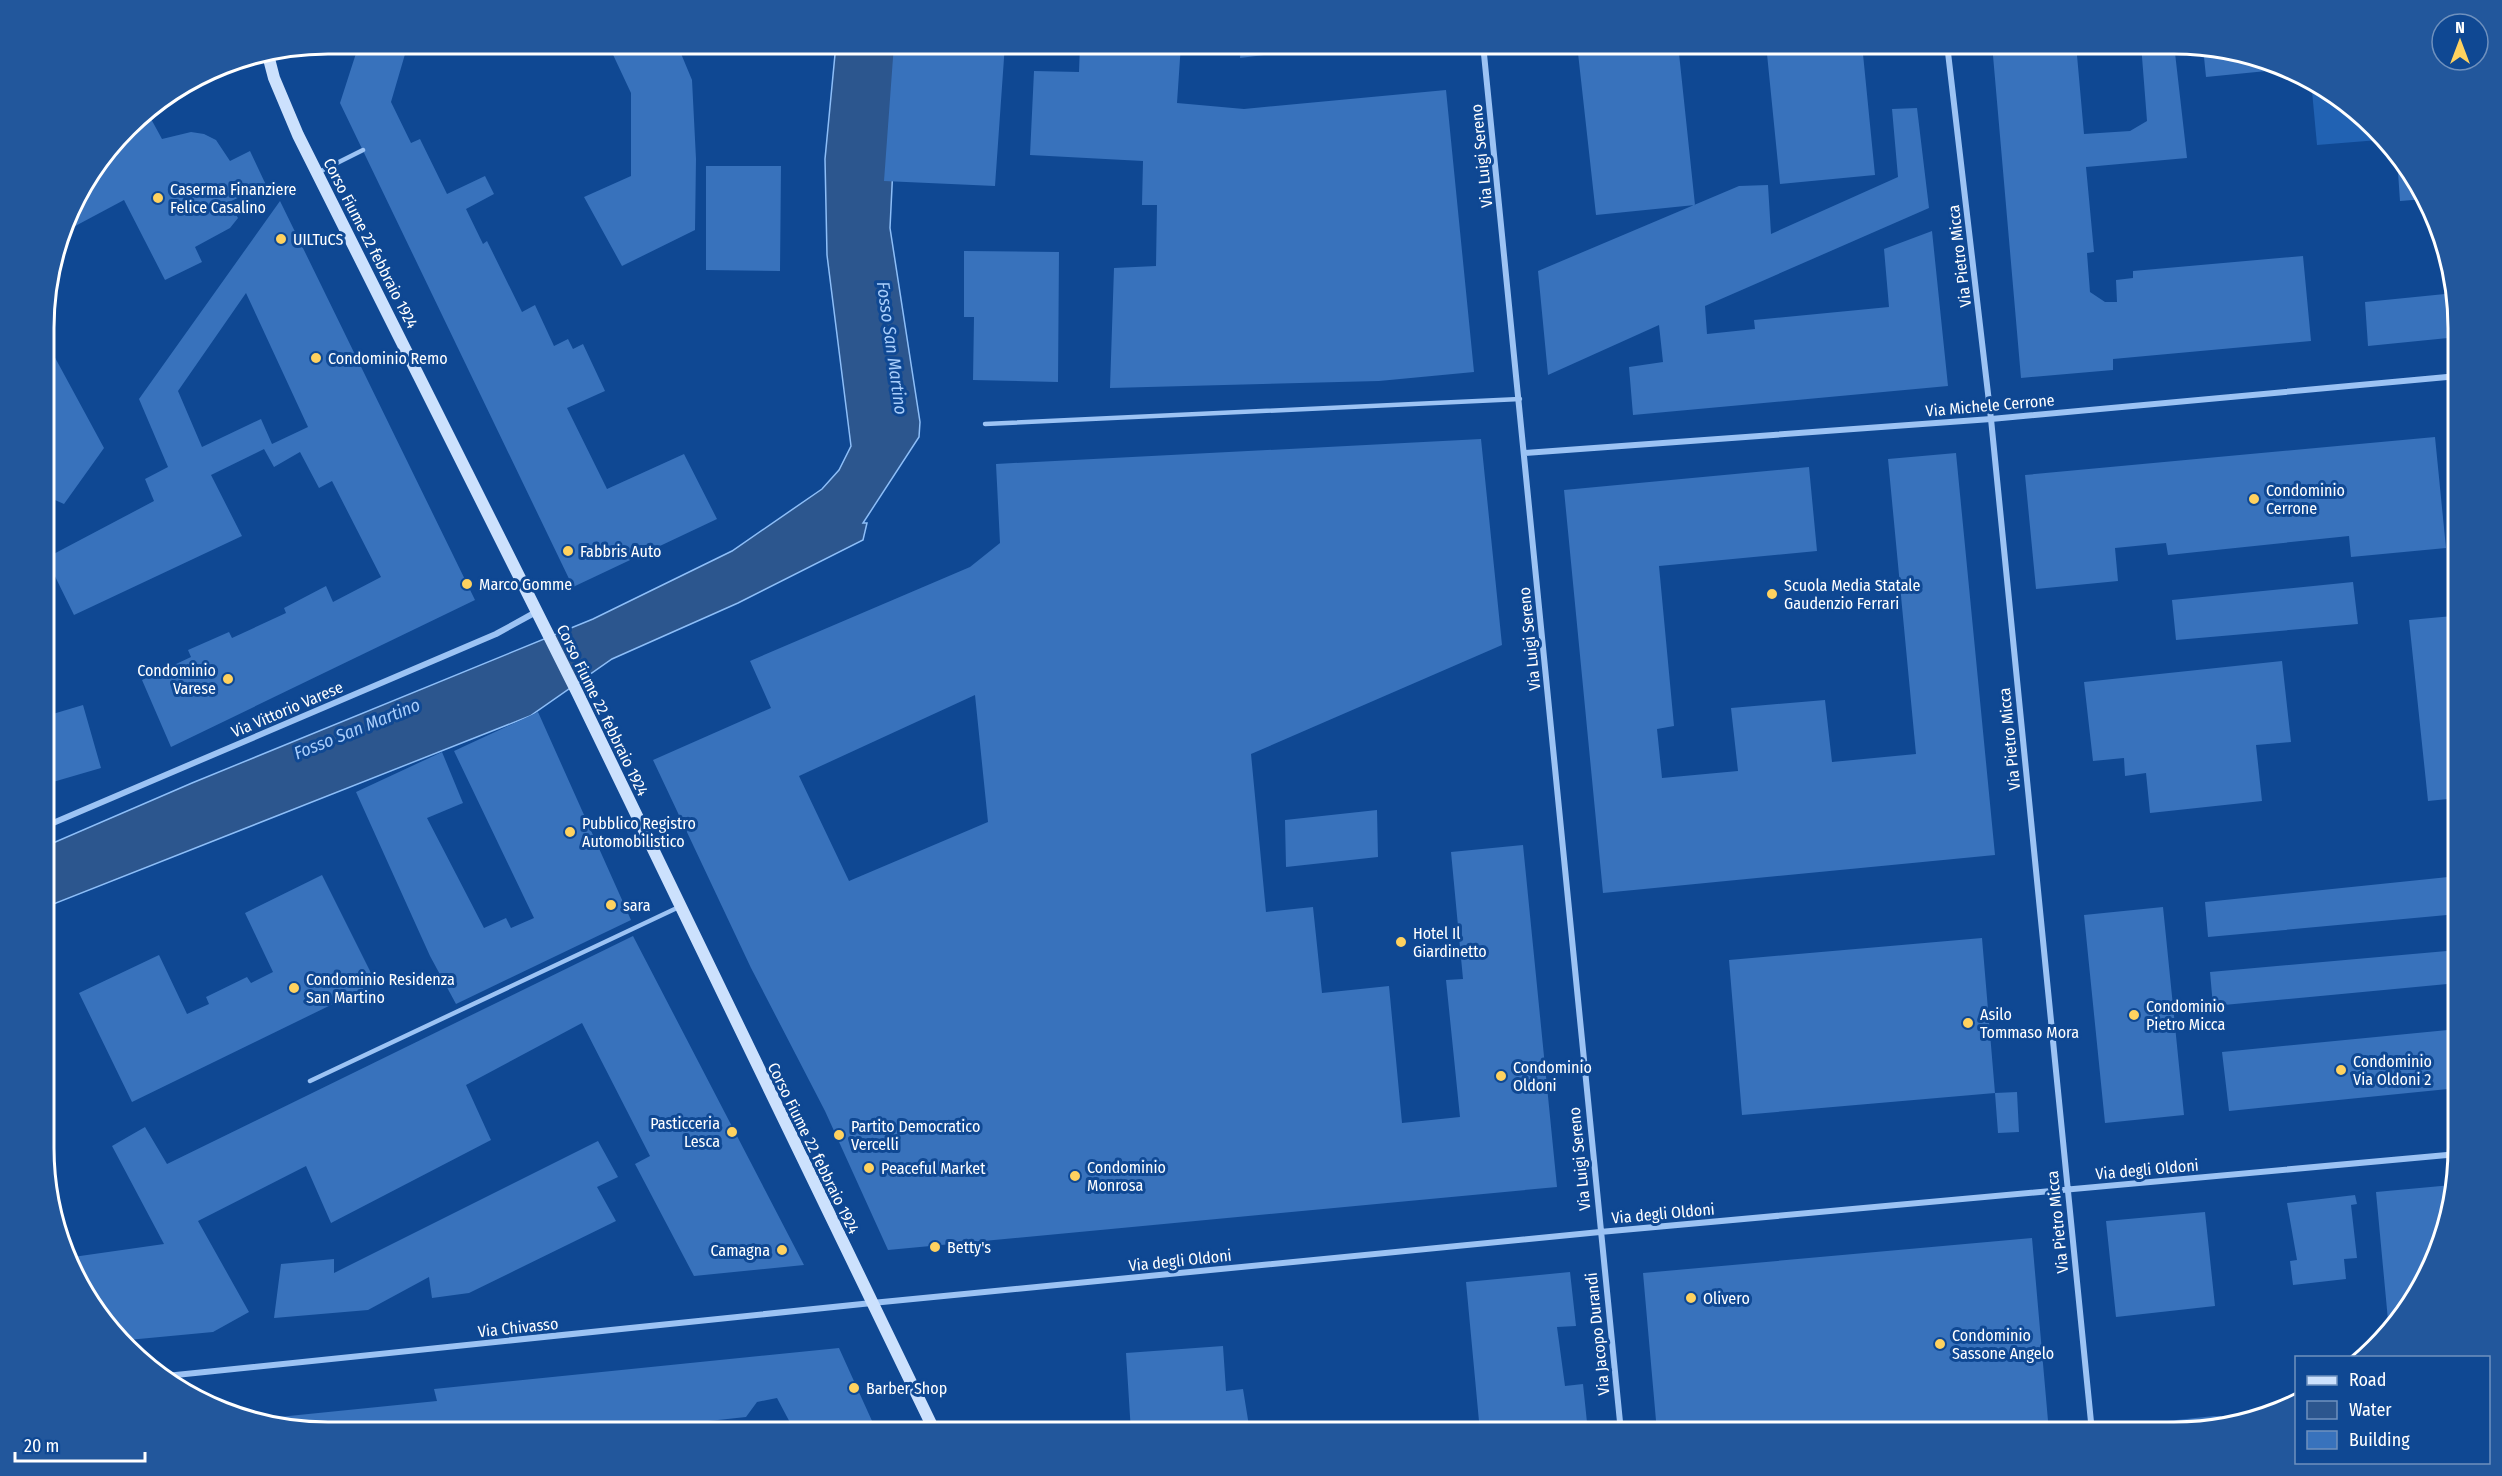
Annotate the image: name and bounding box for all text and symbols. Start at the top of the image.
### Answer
north arrow [2430,12,2490,72]
text: N [2455,18,2465,37]
street label: Via Luigi Sereno [1467,103,1496,209]
street label: Corso Fiume 22 febbraio 1924 [319,155,422,332]
place label: Caserma Finanziere Felice Casalino [170,180,297,217]
marker: Caserma Finanziere Felice Casalino [151,191,165,205]
street label: Via Pietro Micca [1944,203,1975,308]
place label: UILTuCS [293,230,344,249]
marker: UILTuCS [274,232,288,246]
water label: Fosso San Martino [872,280,912,416]
place label: Condominio Remo [328,349,448,368]
marker: Condominio Remo [309,351,323,365]
street label: Via Michele Cerrone [1925,390,2055,421]
place label: Condominio Cerrone [2266,481,2345,518]
marker: Condominio Cerrone [2247,492,2261,506]
place label: Fabbris Auto [580,542,661,561]
marker: Fabbris Auto [561,544,575,558]
place label: Marco Gomme [479,575,572,594]
place label: Scuola Media Statale Gaudenzio Ferrari [1784,576,1921,613]
marker: Marco Gomme [460,577,474,591]
street label: Via Luigi Sereno [1515,586,1544,692]
marker: Scuola Media Statale Gaudenzio Ferrari [1765,587,1779,601]
street label: Corso Fiume 22 febbraio 1924 [553,621,652,799]
place label: Condominio Varese [137,661,216,698]
marker: Condominio Varese [221,672,235,686]
street label: Via Vittorio Varese [228,677,346,742]
street label: Via Pietro Micca [1995,687,2024,791]
water label: Fosso San Martino [291,694,423,764]
place label: Pubblico Registro Automobilistico [582,814,696,851]
marker: Pubblico Registro Automobilistico [563,825,577,839]
place label: sara [623,896,651,915]
marker: sara [604,898,618,912]
place label: Hotel Il Giardinetto [1413,924,1487,961]
marker: Hotel Il Giardinetto [1394,935,1408,949]
place label: Condominio Residenza San Martino [306,970,455,1007]
marker: Condominio Residenza San Martino [287,981,301,995]
place label: Condominio Pietro Micca [2146,997,2225,1034]
place label: Asilo Tommaso Mora [1980,1005,2079,1042]
marker: Condominio Pietro Micca [2127,1008,2141,1022]
marker: Asilo Tommaso Mora [1961,1016,1975,1030]
place label: Condominio Via Oldoni 2 [2353,1052,2432,1089]
place label: Condominio Oldoni [1513,1058,1592,1095]
street label: Corso Fiume 22 febbraio 1924 [764,1059,863,1237]
marker: Condominio Via Oldoni 2 [2334,1063,2348,1077]
marker: Condominio Oldoni [1494,1069,1508,1083]
street label: Via Luigi Sereno [1565,1106,1594,1212]
place label: Pasticceria Lesca [650,1114,720,1151]
place label: Partito Democratico Vercelli [851,1117,980,1154]
marker: Pasticceria Lesca [725,1125,739,1139]
marker: Partito Democratico Vercelli [832,1128,846,1142]
street label: Via degli Oldoni [2095,1156,2199,1183]
place label: Condominio Monrosa [1087,1158,1166,1195]
place label: Peaceful Market [881,1159,986,1178]
marker: Peaceful Market [862,1161,876,1175]
marker: Condominio Monrosa [1068,1169,1082,1183]
street label: Via Pietro Micca [2043,1170,2072,1274]
street label: Via degli Oldoni [1611,1200,1715,1227]
place label: Betty's [947,1238,991,1257]
marker: Betty's [928,1240,942,1254]
place label: Camagna [710,1241,770,1260]
marker: Camagna [775,1243,789,1257]
street label: Via degli Oldoni [1128,1246,1232,1275]
street label: Via Jacopo Durandi [1582,1272,1613,1396]
place label: Olivero [1703,1289,1750,1308]
marker: Olivero [1684,1291,1698,1305]
street label: Via Chivasso [477,1314,559,1341]
place label: Condominio Sassone Angelo [1952,1326,2054,1363]
marker: Condominio Sassone Angelo [1933,1337,1947,1351]
legend [2295,1356,2490,1464]
text: Road [2349,1369,2386,1391]
place label: Barber Shop [866,1379,947,1398]
marker: Barber Shop [847,1381,861,1395]
text: Water [2349,1399,2392,1421]
scale bar [15,1425,146,1463]
text: Building [2349,1429,2410,1451]
text: 20 m [24,1435,59,1457]

